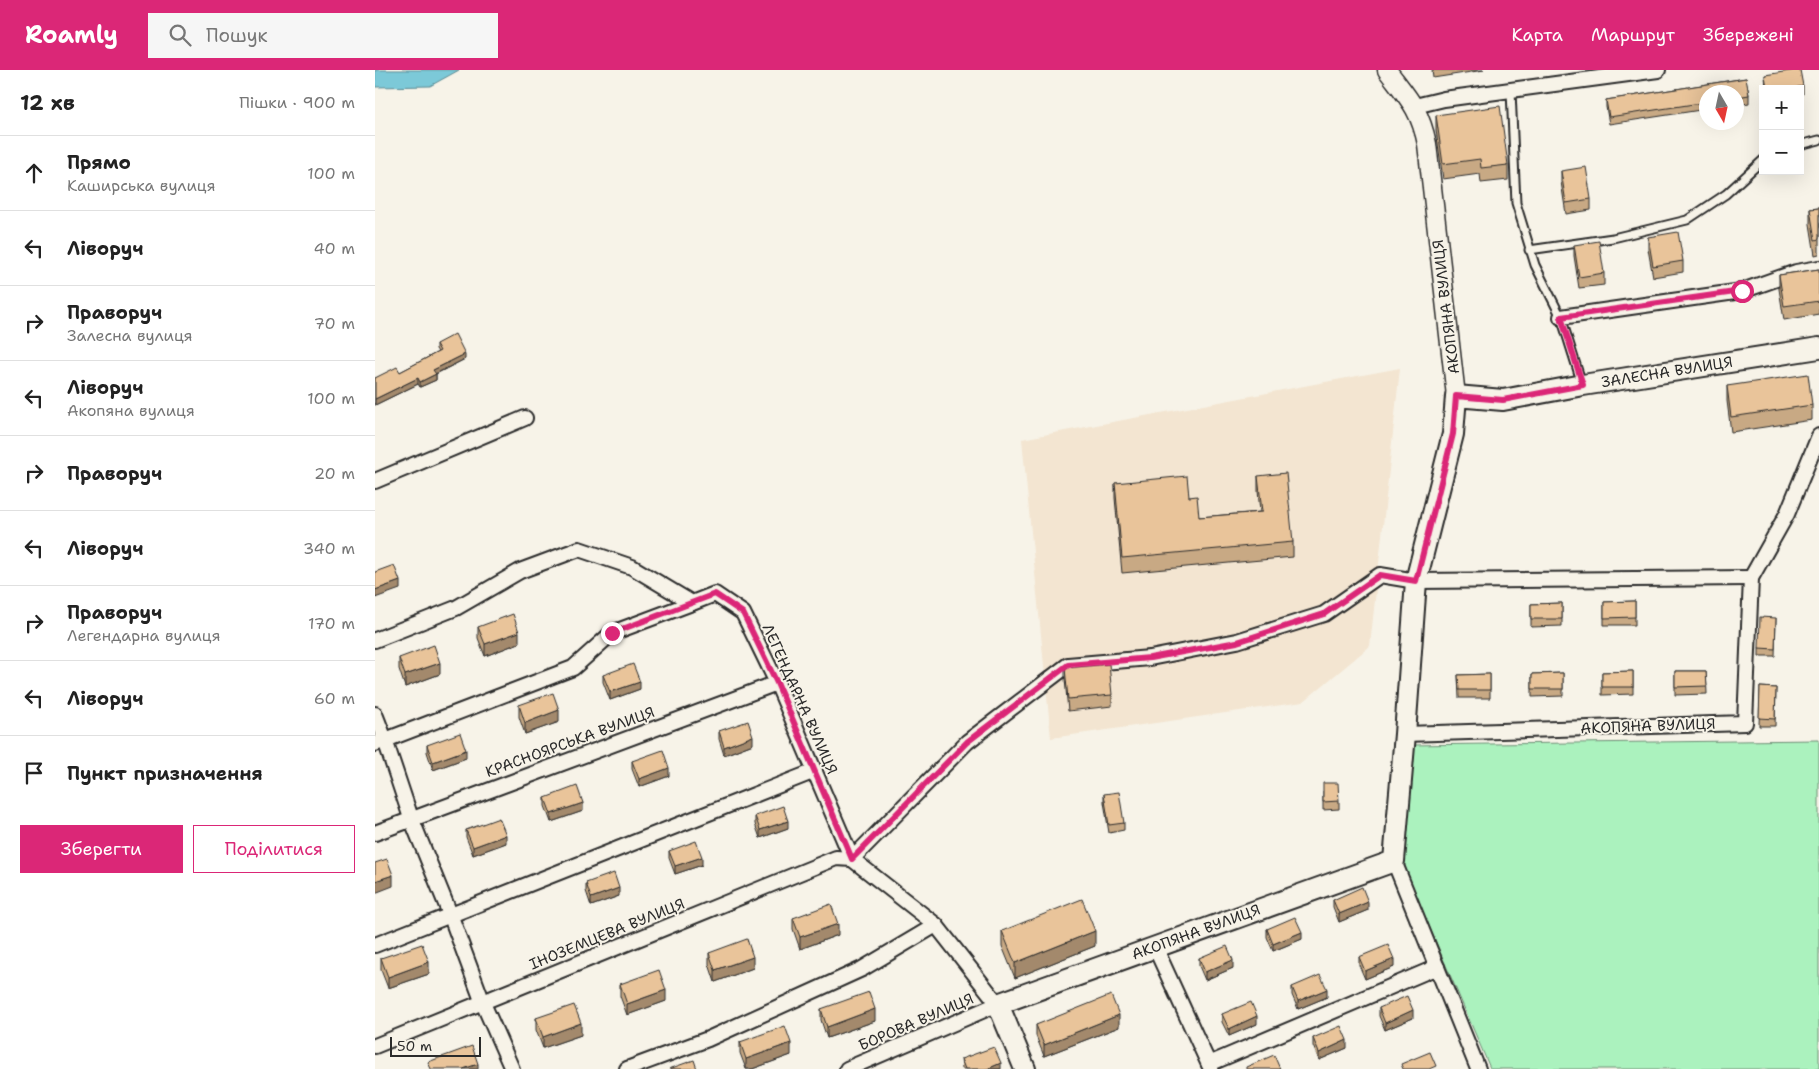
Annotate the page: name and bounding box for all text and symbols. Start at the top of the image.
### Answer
search box [148,13,498,58]
text: Roamly [25,19,118,51]
icon: search [166,21,194,49]
text: Пошук [206,23,268,48]
text: Карта [1511,23,1563,47]
text: Маршрут [1591,23,1675,47]
text: Збережені [1703,23,1794,47]
north arrow [1699,85,1744,130]
map controls [1759,85,1804,175]
button: + [1759,85,1804,130]
text: 12 хв [20,89,75,117]
text: Пішки · 900 m [239,92,355,113]
button: − [1759,130,1804,175]
text: Прямо [67,150,131,175]
icon: ahead [20,159,48,187]
text: 100 m [307,163,355,184]
text: Каширська вулиця [67,175,215,196]
icon: left [20,234,48,262]
text: Ліворуч [67,236,143,261]
text: 40 m [313,238,355,259]
street label: АКОПЯНА ВУЛИЦЯ [1428,239,1464,375]
route start [1731,280,1754,303]
text: Праворуч [67,300,162,325]
icon: right [20,309,48,337]
text: 70 m [314,313,355,334]
text: Залесна вулиця [67,325,193,346]
street label: ЗАЛЕСНА ВУЛИЦЯ [1600,352,1734,392]
text: Ліворуч [67,375,143,400]
icon: left [20,384,48,412]
text: 100 m [307,388,355,409]
text: Акопяна вулиця [67,400,195,421]
icon: right [20,459,48,487]
text: Праворуч [67,461,162,486]
text: 20 m [314,463,355,484]
icon: left [20,534,48,562]
text: Ліворуч [67,536,143,561]
text: 340 m [303,538,355,559]
text: Праворуч [67,600,162,625]
icon: right [20,609,48,637]
text: 170 m [308,613,355,634]
street label: ЛЕГЕНДАРНА ВУЛИЦЯ [758,621,842,777]
route end [601,622,624,645]
text: Легендарна вулиця [67,625,221,646]
icon: left [20,684,48,712]
text: Ліворуч [67,686,143,711]
text: 60 m [314,688,355,709]
street label: КРАСНОЯРСЬКА ВУЛИЦЯ [483,702,657,782]
street label: АКОПЯНА ВУЛИЦЯ [1580,714,1716,738]
icon: arrive [20,759,48,787]
text: Пункт призначення [67,761,263,786]
button: Зберегти [20,825,183,873]
button: Поділитися [193,825,355,873]
street label: ІНОЗЕМЦЕВА ВУЛИЦЯ [526,894,688,974]
street label: АКОПЯНА ВУЛИЦЯ [1129,899,1263,965]
street label: БОРОВА ВУЛИЦЯ [855,989,977,1055]
scale bar [390,1034,481,1057]
text: 50 m [397,1037,432,1055]

